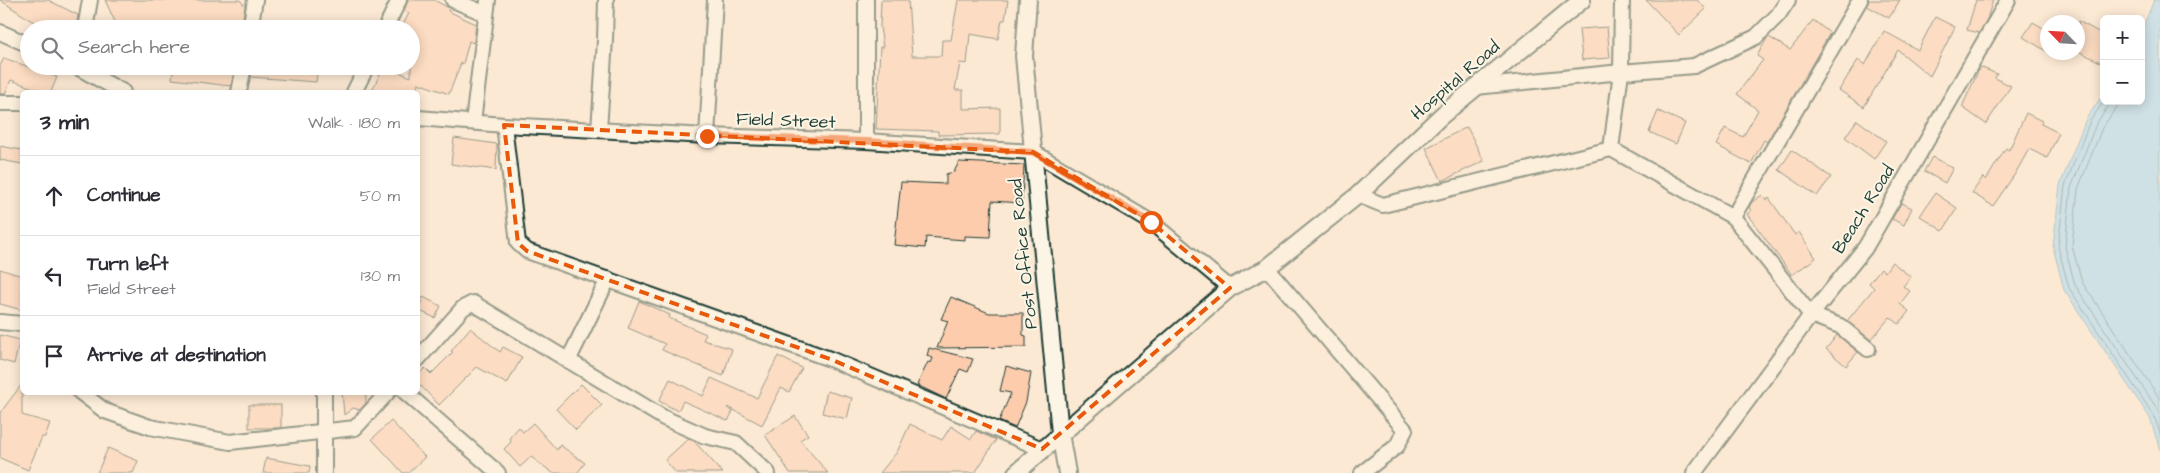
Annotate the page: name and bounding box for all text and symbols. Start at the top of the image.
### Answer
north arrow [2040,15,2085,60]
map controls [2100,15,2145,105]
button: + [2100,15,2145,60]
search box [20,20,420,75]
icon: search [38,34,66,62]
text: Search here [78,34,190,61]
street label: Hospital Road [1405,35,1505,126]
button: − [2100,60,2145,105]
street label: Field Street [736,106,837,135]
text: 3 min [40,108,89,137]
text: Walk · 180 m [308,112,400,134]
route end [696,125,719,148]
street label: Beach Road [1826,160,1901,259]
street label: Post Office Road [1003,178,1044,330]
icon: ahead [40,182,68,210]
text: Continue [87,182,161,209]
text: 50 m [360,185,400,207]
route start [1140,211,1163,234]
text: Turn left [87,251,168,278]
icon: left [40,262,68,290]
text: 130 m [361,265,400,287]
text: Field Street [87,278,176,300]
icon: arrive [40,342,68,370]
text: Arrive at destination [87,342,266,369]

